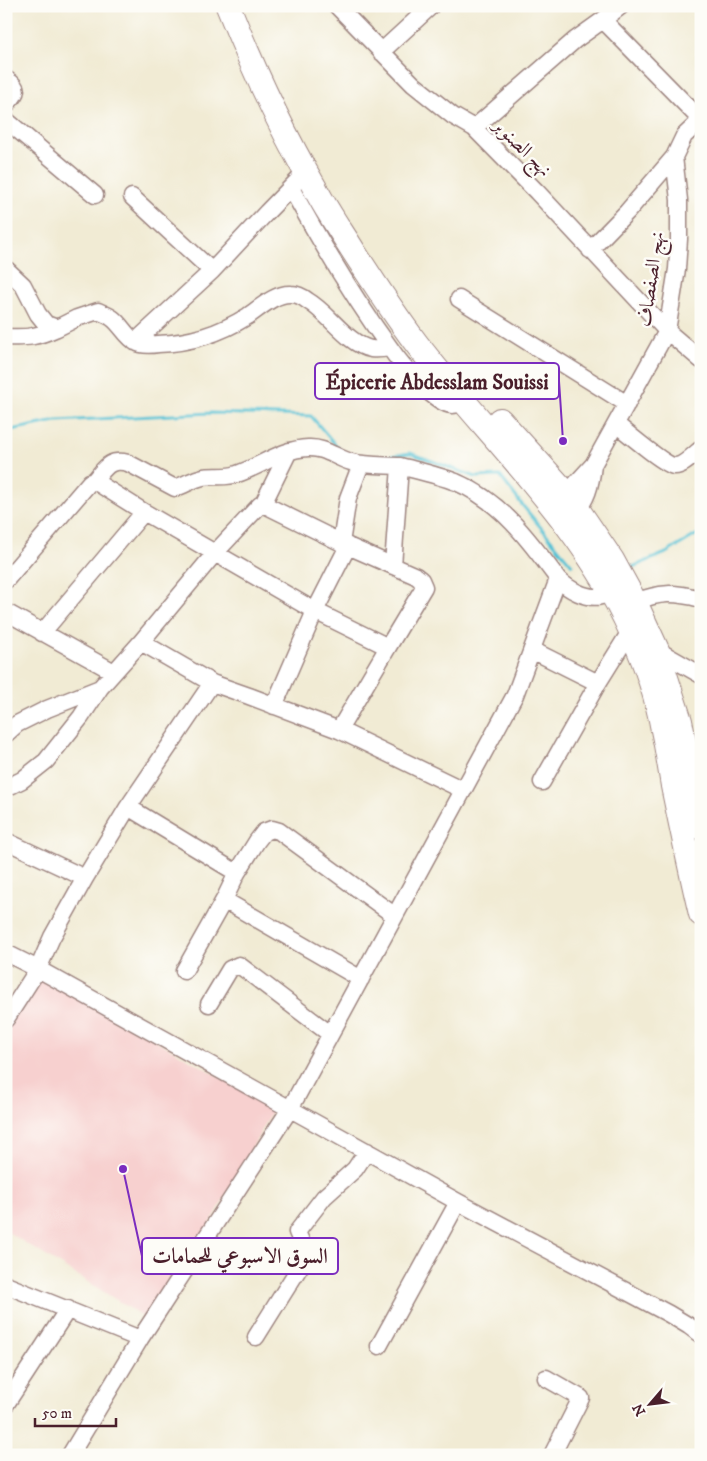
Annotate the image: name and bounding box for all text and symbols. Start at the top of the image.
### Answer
street label: نهج الصنوبر [483,112,557,186]
street label: نهج الصفصاف [632,230,675,329]
callout: Épicerie Abdesslam Souissi [315,363,559,399]
text: Épicerie Abdesslam Souissi [325,368,549,396]
callout: السوق الاسبوعي للحمامات [142,1238,338,1274]
text: السوق الاسبوعي للحمامات [152,1244,328,1274]
north arrow [624,1378,674,1428]
scale bar [35,1396,116,1428]
text: N [629,1400,650,1419]
text: 50 m [42,1404,72,1423]

